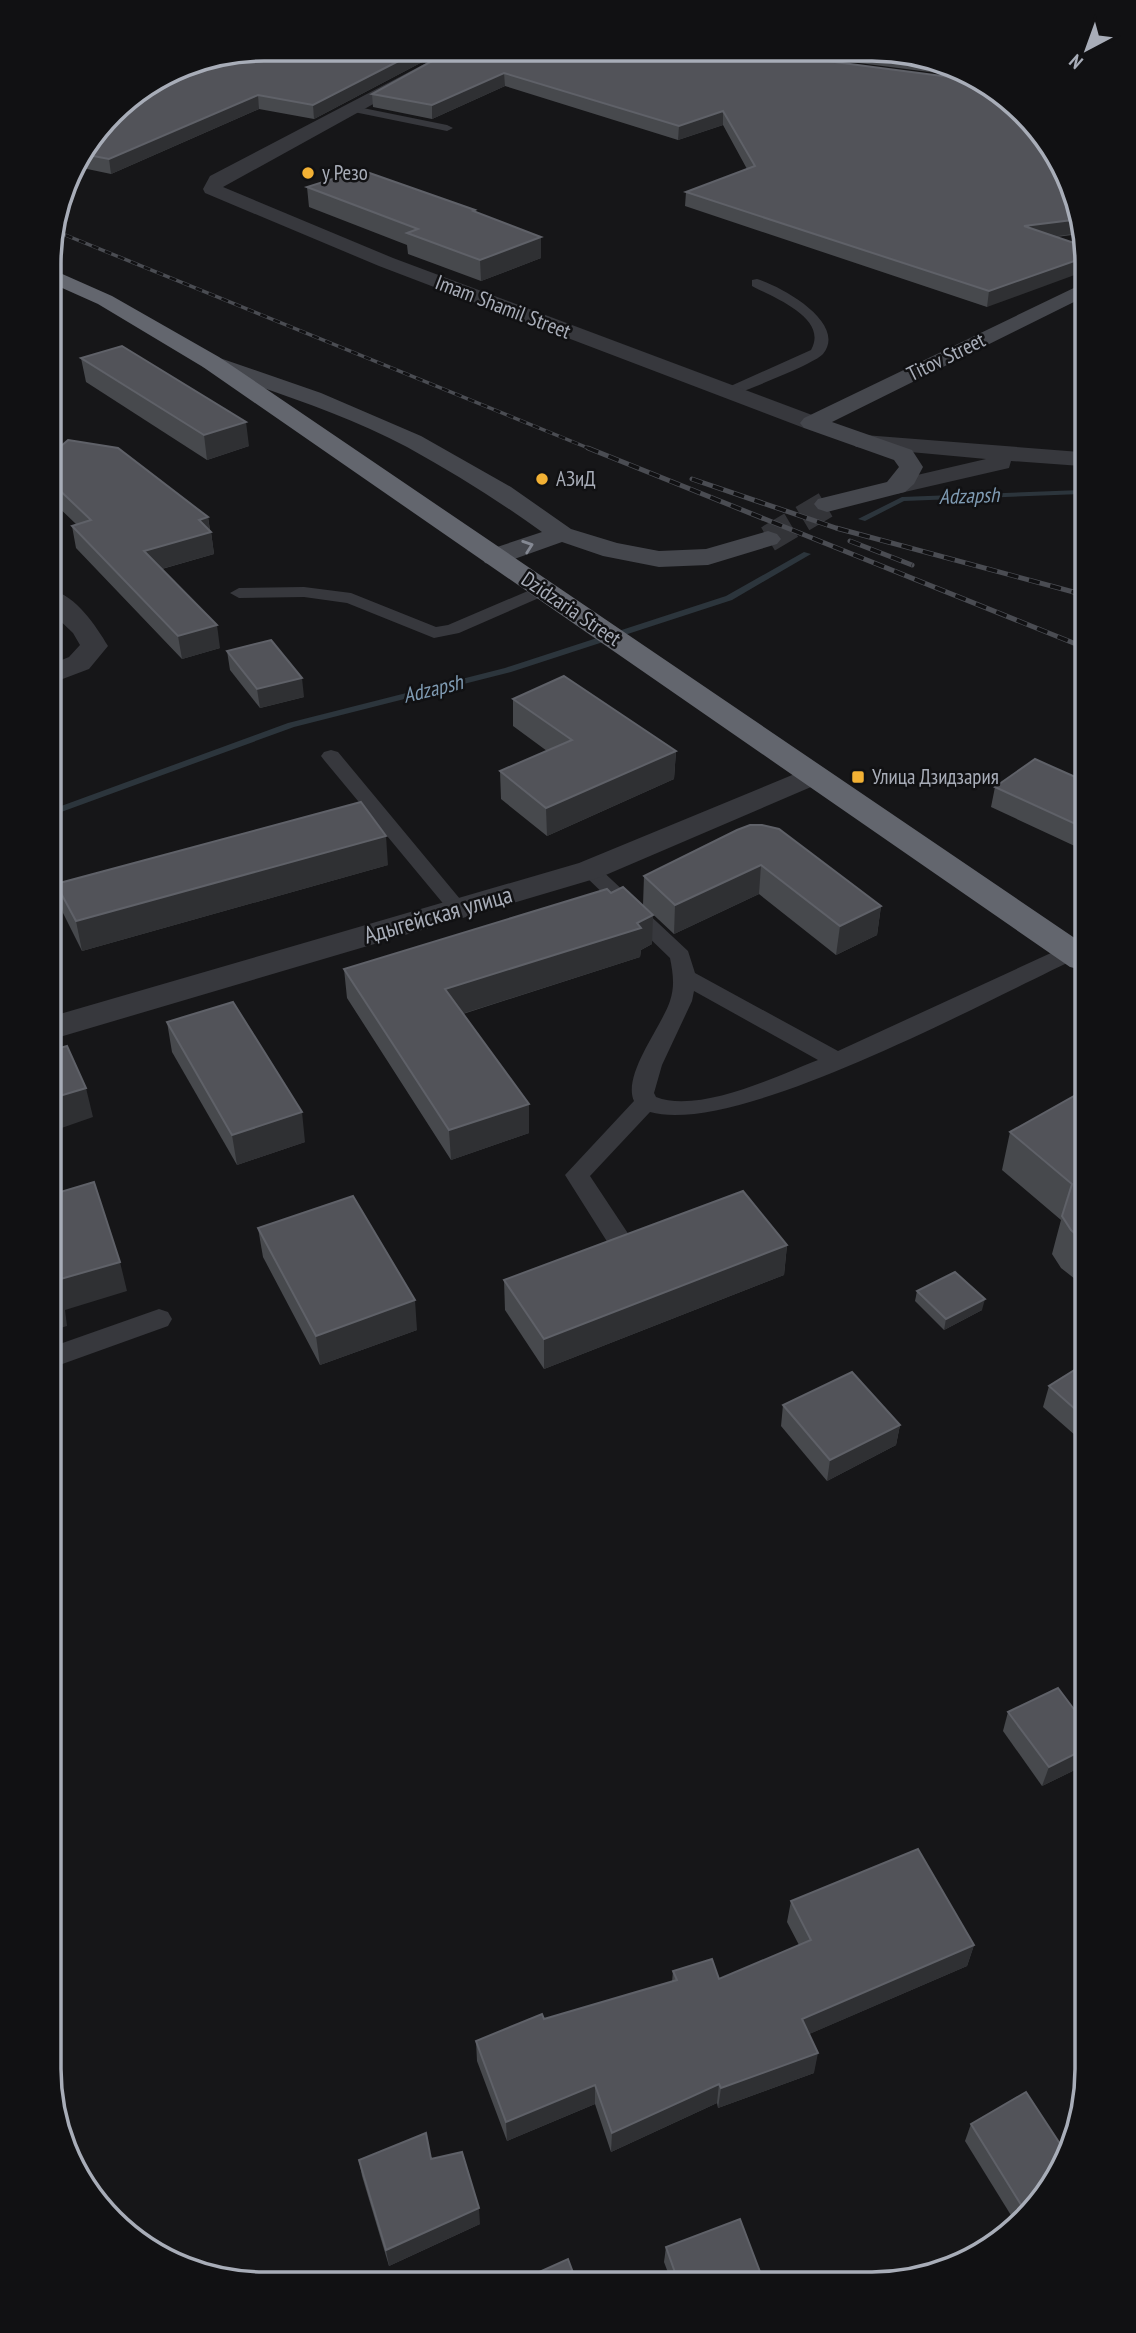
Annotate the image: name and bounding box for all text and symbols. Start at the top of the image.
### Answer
north arrow [1052,14,1122,84]
text: N [1064,49,1088,74]
place label: у Резо [322,159,368,186]
marker: у Резо [300,165,316,181]
street label: Imam Shamil Street [432,268,575,345]
street label: Titov Street [902,326,990,387]
place label: АЗиД [556,465,596,492]
marker: АЗиД [534,471,550,487]
water label: Adzapsh [938,481,1001,510]
one-way arrow [521,540,534,554]
street label: Dzidzaria Street [516,565,626,652]
water label: Adzapsh [400,668,467,709]
place label: Улица Дзидзария [872,763,999,790]
marker: Улица Дзидзария [850,769,866,785]
street label: Адыгейская улица [360,879,516,950]

